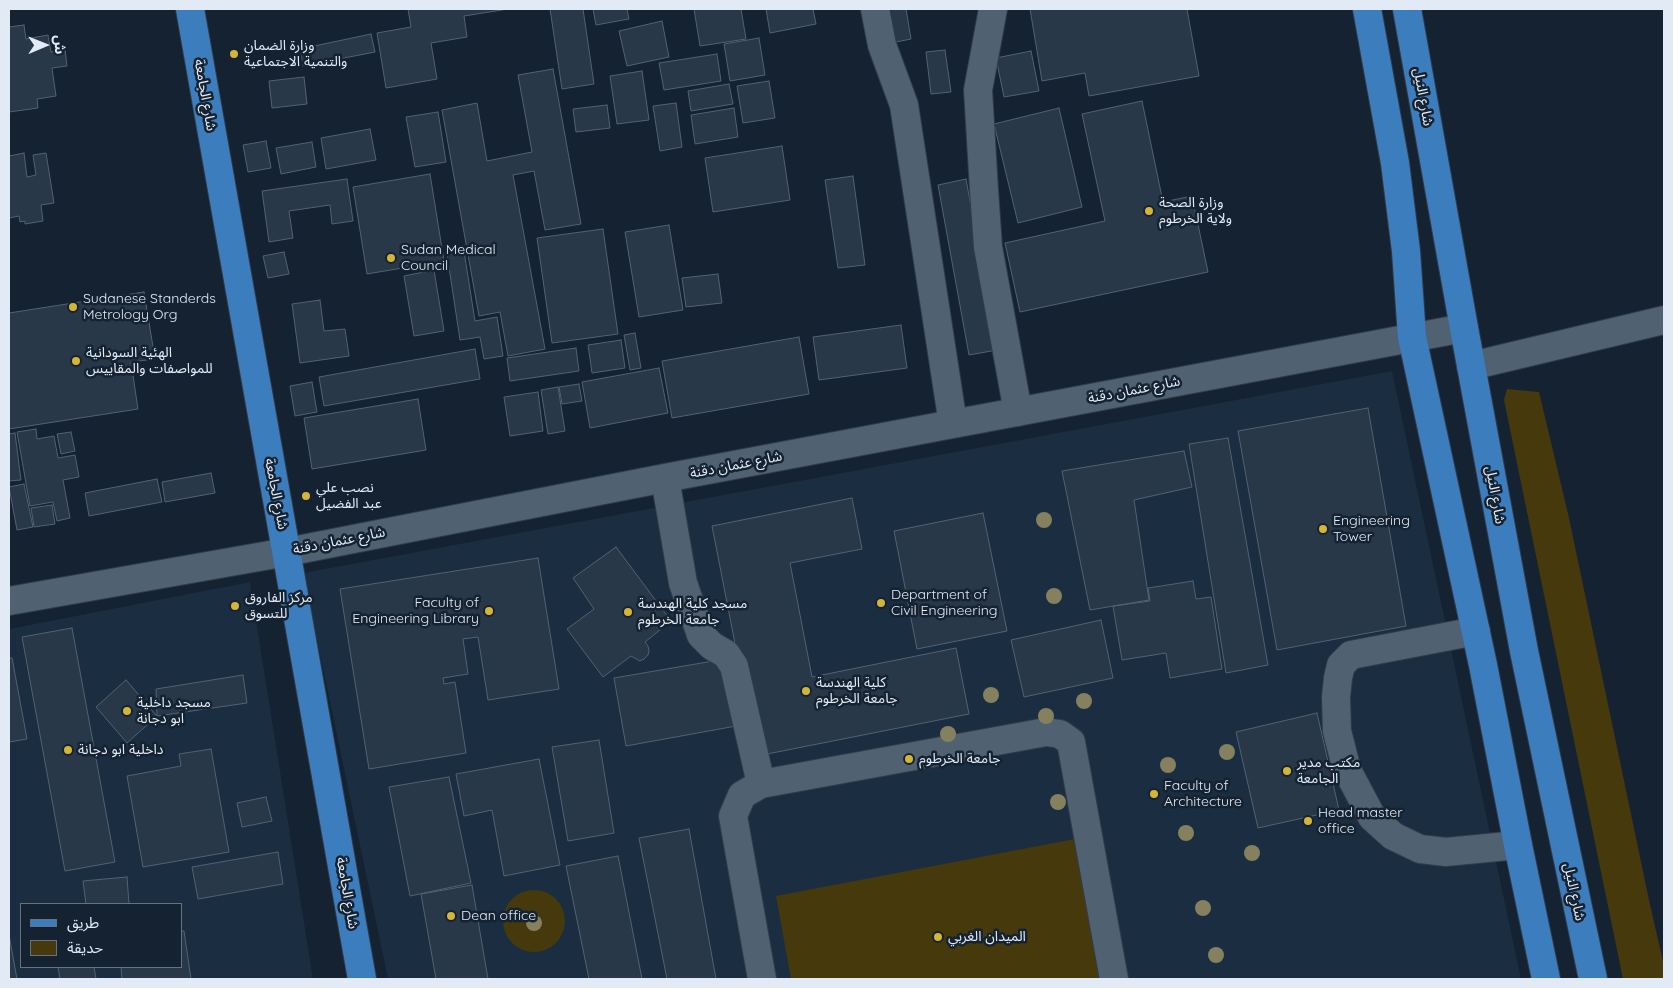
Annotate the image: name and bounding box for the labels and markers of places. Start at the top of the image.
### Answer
place label: وزارة الضمان والتنمية الاجتماعية [244,38,347,70]
marker: وزارة الضمان والتنمية الاجتماعية [228,48,240,60]
place label: وزارة الصحة ولاية الخرطوم [1159,195,1232,228]
marker: وزارة الصحة ولاية الخرطوم [1143,205,1155,217]
place label: Sudan Medical Council [401,242,496,274]
marker: Sudan Medical Council [385,252,397,264]
place label: Sudanese Standerds Metrology Org [83,291,216,324]
marker: Sudanese Standerds Metrology Org [67,301,79,313]
place label: الهئية السودانية للمواصفات والمقاييس [86,345,213,378]
marker: الهئية السودانية للمواصفات والمقاييس [70,355,82,367]
place label: نصب علي عبد الفضيل [316,480,382,512]
marker: نصب علي عبد الفضيل [300,490,312,502]
place label: Engineering Tower [1333,513,1410,546]
marker: Engineering Tower [1317,523,1329,535]
place label: Department of Civil Engineering [891,587,997,620]
place label: مركز الفاروق للتسوق [245,590,313,622]
place label: Faculty of Engineering Library [352,595,479,628]
place label: مسجد كلية الهندسة جامعة الخرطوم [638,596,747,628]
marker: Department of Civil Engineering [875,597,887,609]
marker: مركز الفاروق للتسوق [229,600,241,612]
marker: Faculty of Engineering Library [483,605,495,617]
marker: مسجد كلية الهندسة جامعة الخرطوم [622,606,634,618]
place label: كلية الهندسة جامعة الخرطوم [816,675,897,708]
marker: كلية الهندسة جامعة الخرطوم [800,685,812,697]
place label: مسجد داخلية ابو دجانة [137,695,211,728]
marker: مسجد داخلية ابو دجانة [121,705,133,717]
place label: داخلية ابو دجانة [78,742,163,758]
marker: داخلية ابو دجانة [62,744,74,756]
place label: جامعة الخرطوم [919,751,1000,767]
marker: جامعة الخرطوم [903,753,915,765]
place label: مكتب مدير الجامعة [1297,755,1360,788]
marker: مكتب مدير الجامعة [1281,765,1293,777]
place label: Faculty of Architecture [1164,778,1242,810]
marker: Faculty of Architecture [1148,788,1160,800]
place label: Head master office [1318,805,1403,838]
marker: Head master office [1302,815,1314,827]
place label: Dean office [461,908,536,924]
marker: Dean office [445,910,457,922]
place label: الميدان الغربي [948,929,1026,945]
marker: الميدان الغربي [932,931,944,943]

